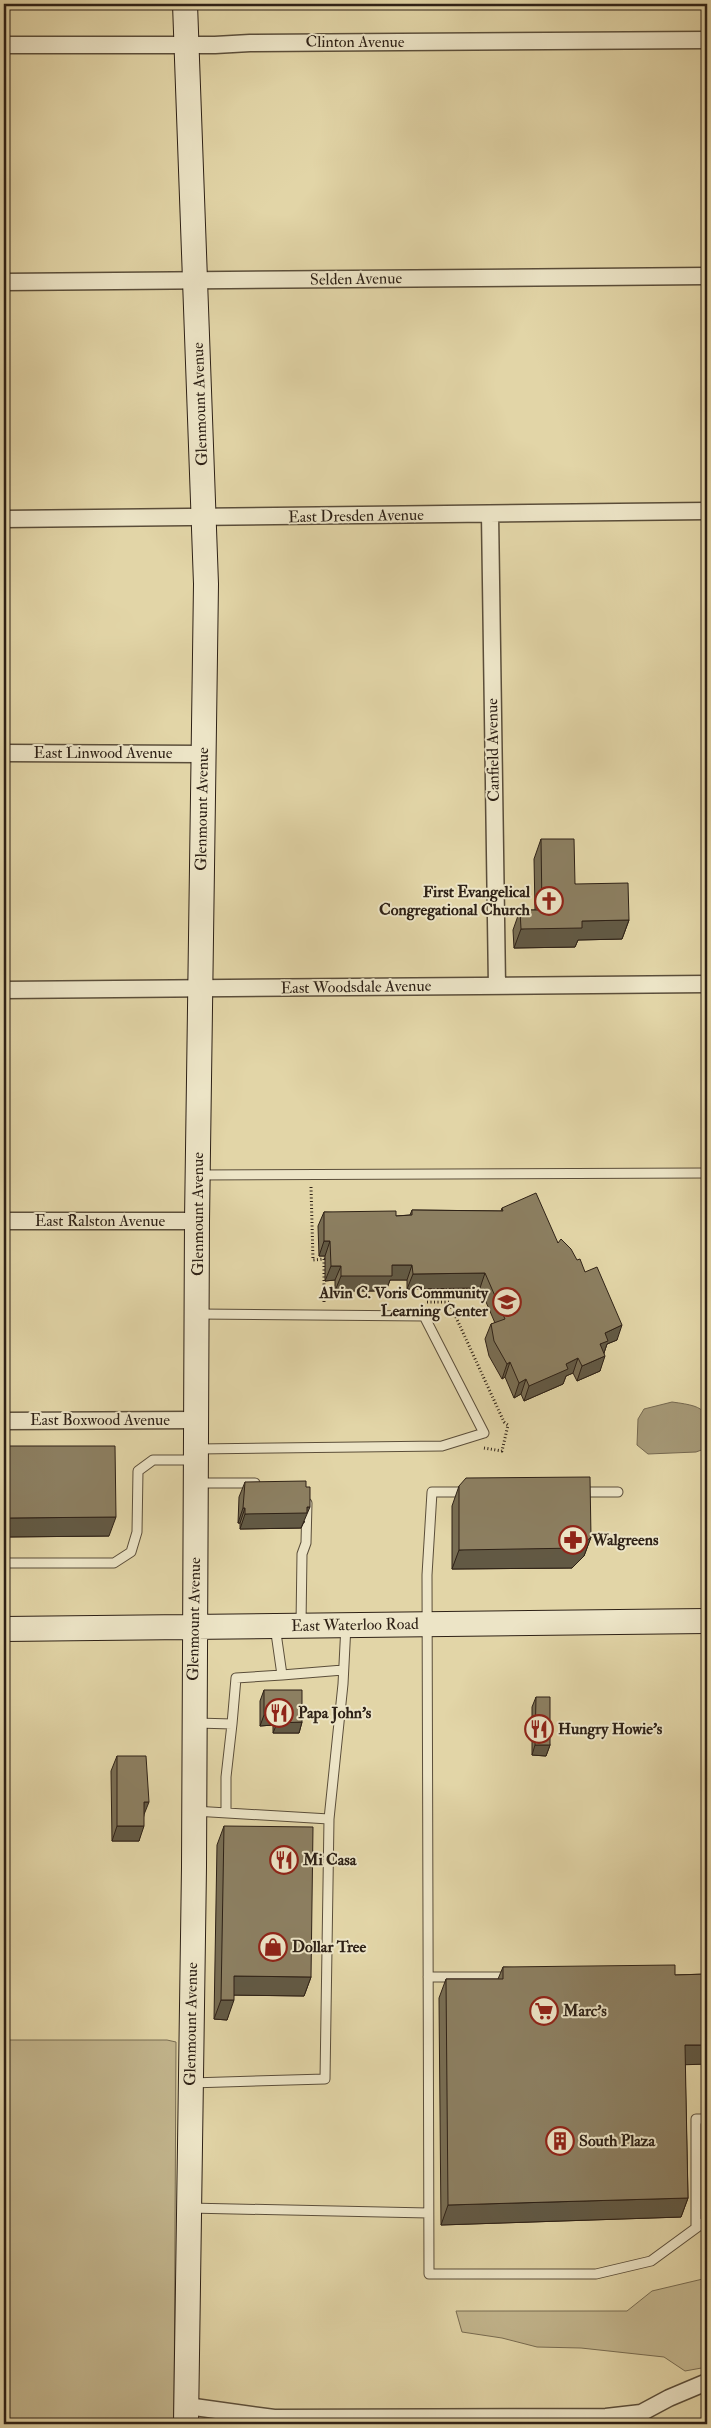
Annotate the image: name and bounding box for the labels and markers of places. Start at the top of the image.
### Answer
place label: First Evangelical Congregational Church [379,882,531,921]
church icon: First Evangelical Congregational Church [534,886,564,916]
place label: Alvin C. Voris Community Learning Center [318,1283,489,1322]
school or university icon: Alvin C. Voris Community Learning Center [492,1287,522,1317]
pharmacy icon: Walgreens [558,1525,588,1555]
place label: Walgreens [591,1530,659,1551]
restaurant icon: Papa John's [264,1698,294,1728]
place label: Papa John's [298,1703,372,1724]
restaurant icon: Hungry Howie's [524,1714,554,1744]
place label: Hungry Howie's [558,1719,663,1740]
restaurant icon: Mi Casa [269,1845,299,1875]
place label: Mi Casa [302,1850,357,1870]
shop icon: Dollar Tree [258,1932,288,1962]
place label: Dollar Tree [292,1937,367,1957]
supermarket icon: Marc's [529,1996,559,2026]
place label: Marc's [562,2001,607,2021]
building icon: South Plaza [545,2126,575,2156]
place label: South Plaza [579,2131,656,2151]

